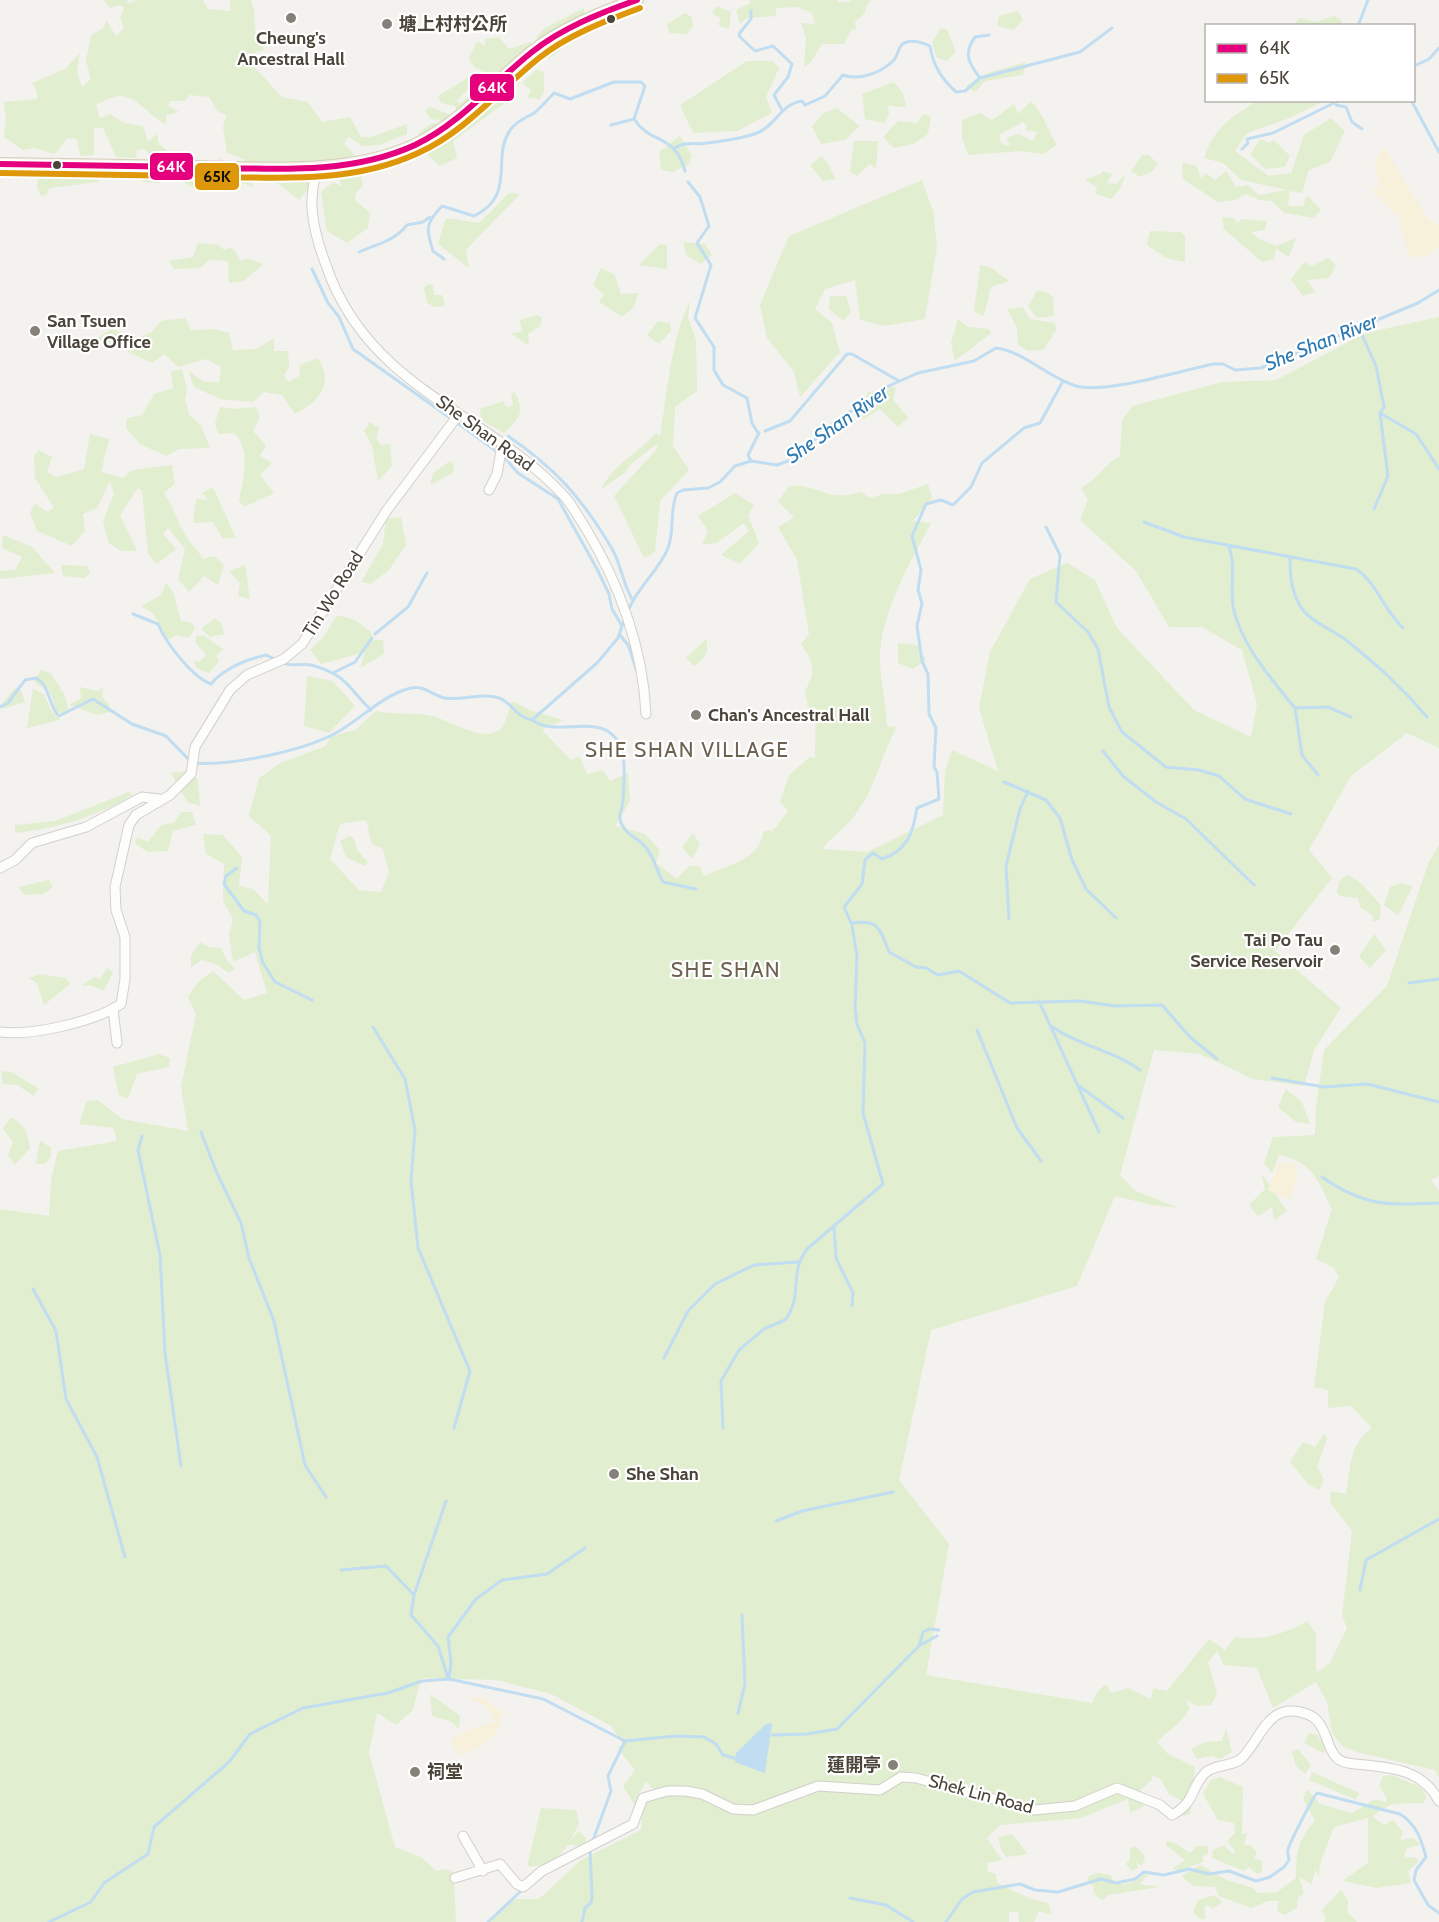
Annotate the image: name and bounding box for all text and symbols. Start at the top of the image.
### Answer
marker: Cheung's Ancestral Hall [284,11,298,25]
place label: 塘上村村公所 [399,13,507,35]
unlabelled marker [605,13,617,25]
marker: 塘上村村公所 [380,17,394,31]
legend [1205,24,1415,102]
place label: Cheung's Ancestral Hall [237,27,345,70]
text: 64K [1259,37,1291,59]
text: 65K [1259,67,1290,89]
line badge: 64K [469,73,515,102]
text: 64K [478,78,506,97]
line badge: 64K [149,152,194,181]
text: 64K [157,157,185,176]
unlabelled marker [51,159,63,171]
line badge: 65K [194,162,240,191]
text: 65K [203,167,231,186]
water label: She Shan River [1261,308,1382,376]
place label: San Tsuen Village Office [47,310,151,353]
marker: San Tsuen Village Office [28,324,42,338]
water label: She Shan River [781,379,894,468]
street label: She Shan Road [432,390,538,476]
street label: Tin Wo Road [298,547,368,641]
place label: Chan's Ancestral Hall [708,704,870,726]
marker: Chan's Ancestral Hall [689,708,703,722]
district label: SHE SHAN VILLAGE [585,737,789,762]
place label: Tai Po Tau Service Reservoir [1190,929,1323,972]
marker: Tai Po Tau Service Reservoir [1328,943,1342,957]
district label: SHE SHAN [671,957,781,982]
place label: She Shan [626,1463,699,1485]
marker: She Shan [607,1467,621,1481]
place label: 蓮開亭 [827,1754,881,1776]
marker: 蓮開亭 [886,1758,900,1772]
place label: 祠堂 [427,1761,463,1783]
marker: 祠堂 [408,1765,422,1779]
street label: Shek Lin Road [926,1769,1036,1819]

